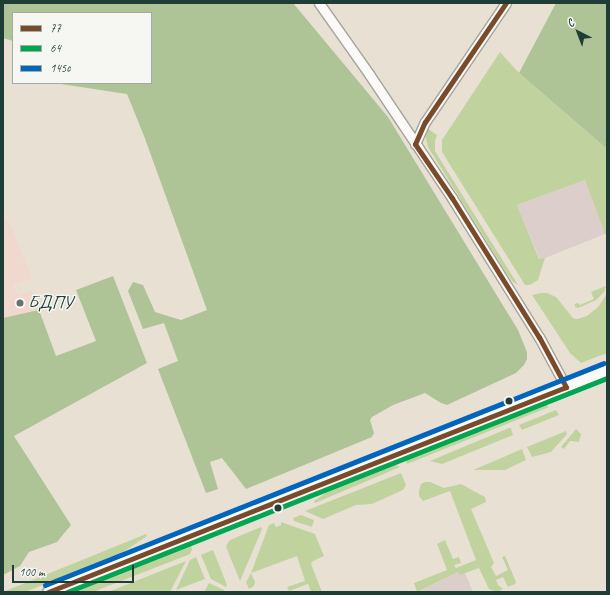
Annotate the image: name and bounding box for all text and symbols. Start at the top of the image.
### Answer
legend [12,12,152,84]
north arrow [558,12,598,52]
text: С [563,16,577,30]
text: 77 [50,20,61,36]
text: 64 [50,40,61,56]
text: 145с [50,60,70,76]
place label: БДПУ [28,292,73,314]
marker: БДПУ [15,298,25,308]
unlabelled marker [504,396,514,406]
unlabelled marker [273,503,283,513]
scale bar [14,557,136,583]
text: 100 m [19,564,45,580]

